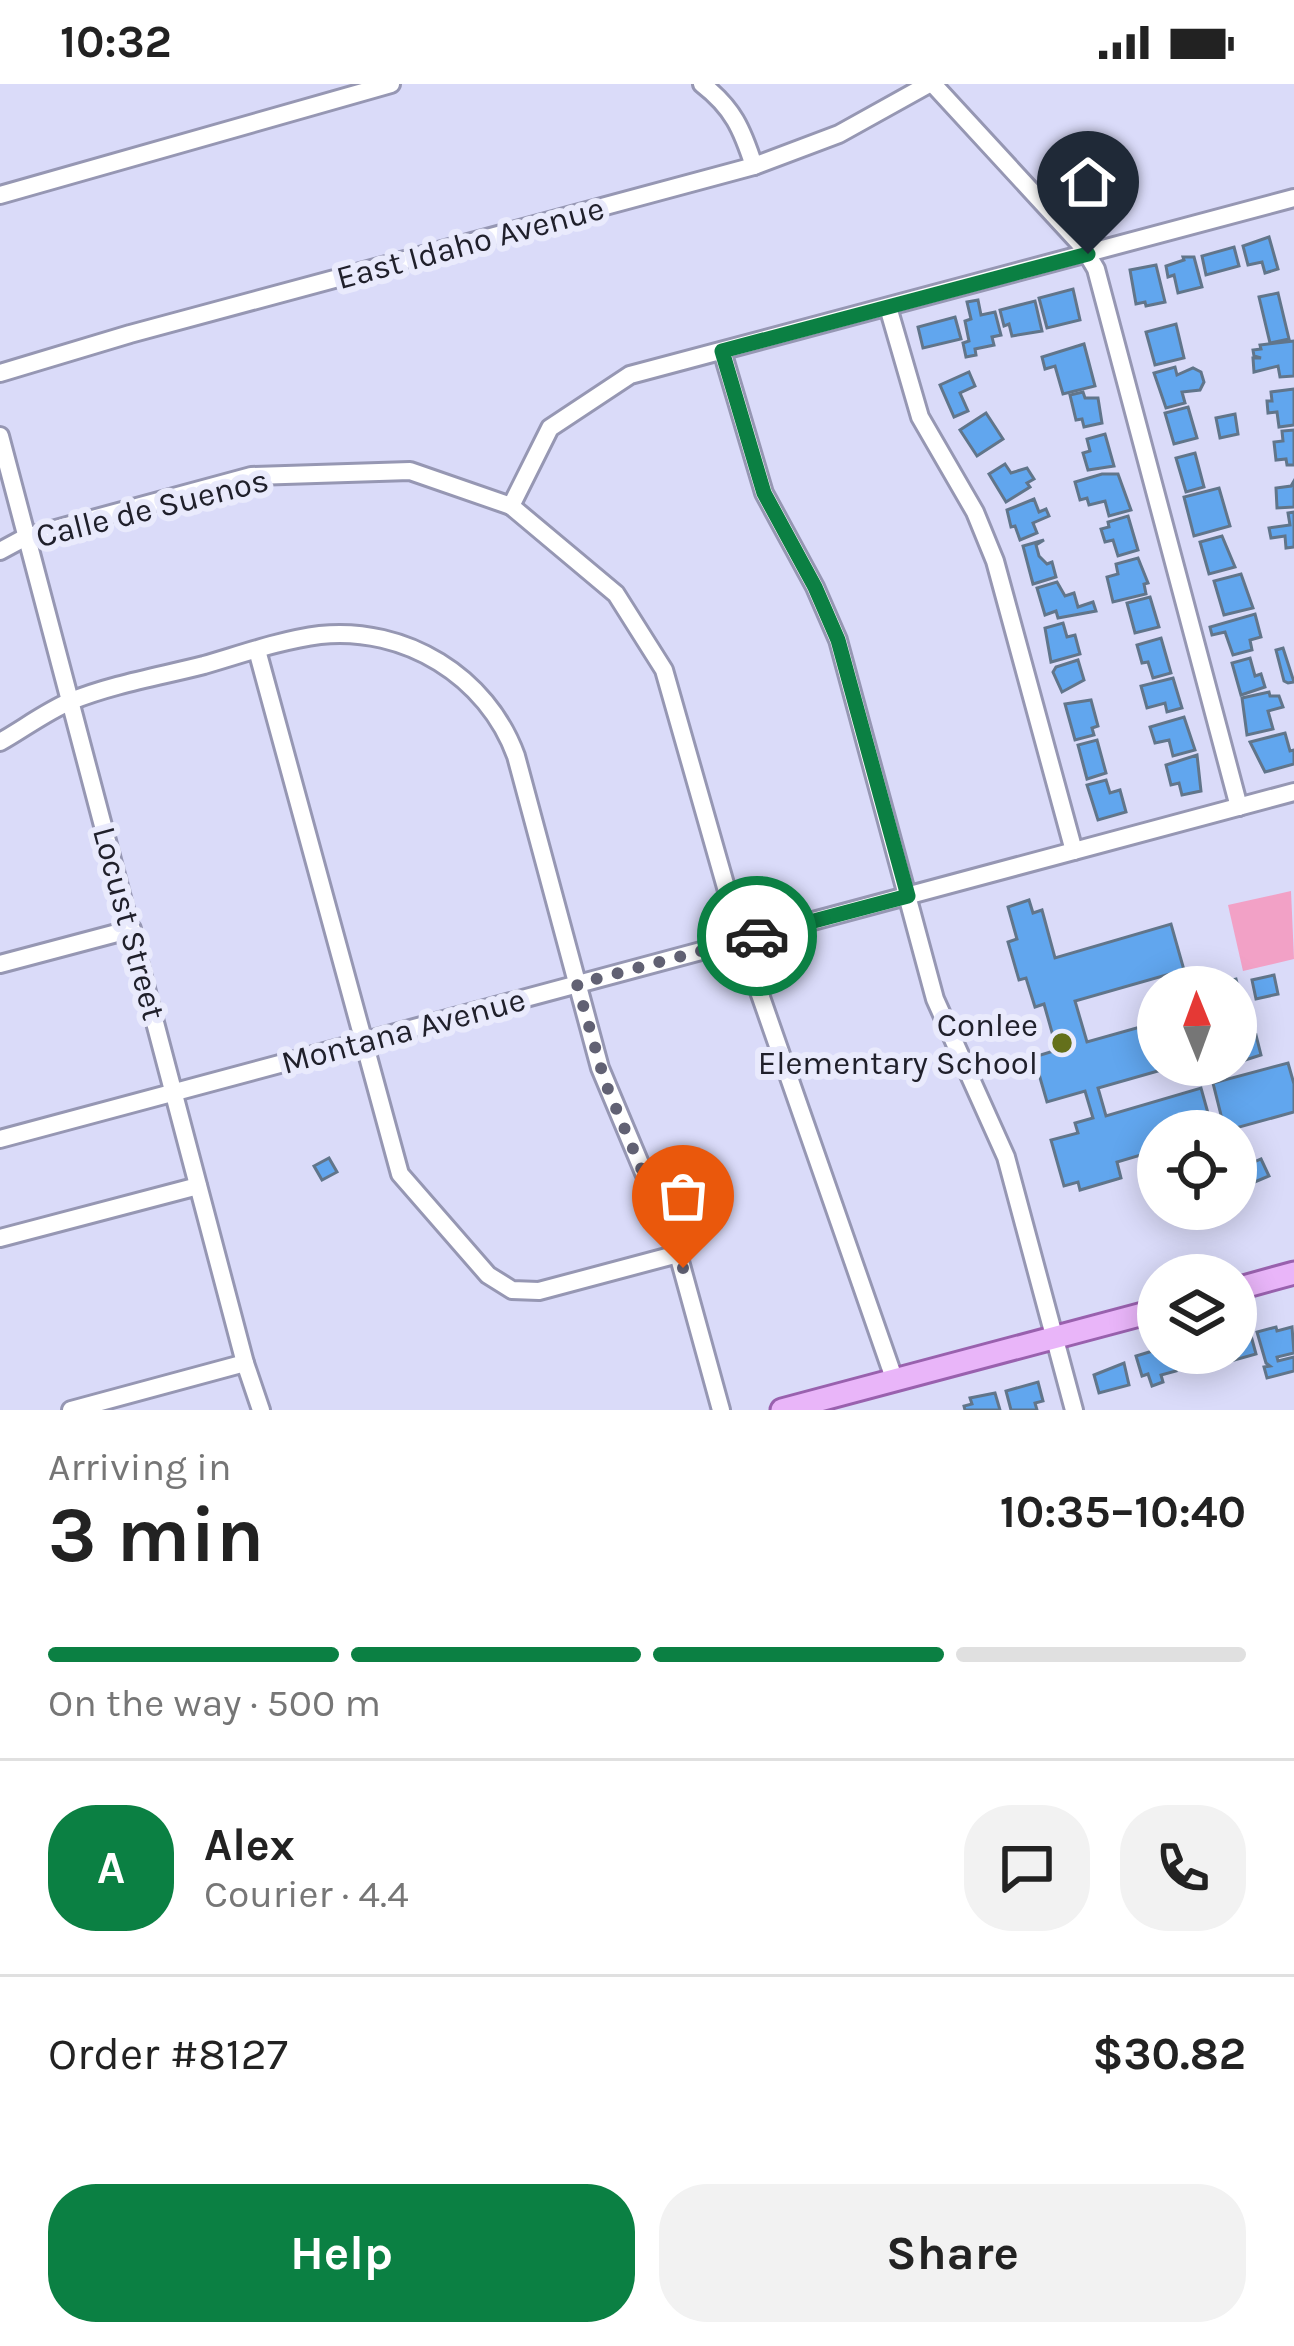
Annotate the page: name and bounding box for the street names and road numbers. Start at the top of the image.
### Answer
street label: East Idaho Avenue [332,189,608,297]
street label: Calle de Suenos [32,461,272,555]
street label: Locust Street [85,822,173,1024]
street label: Montana Avenue [277,980,529,1082]

